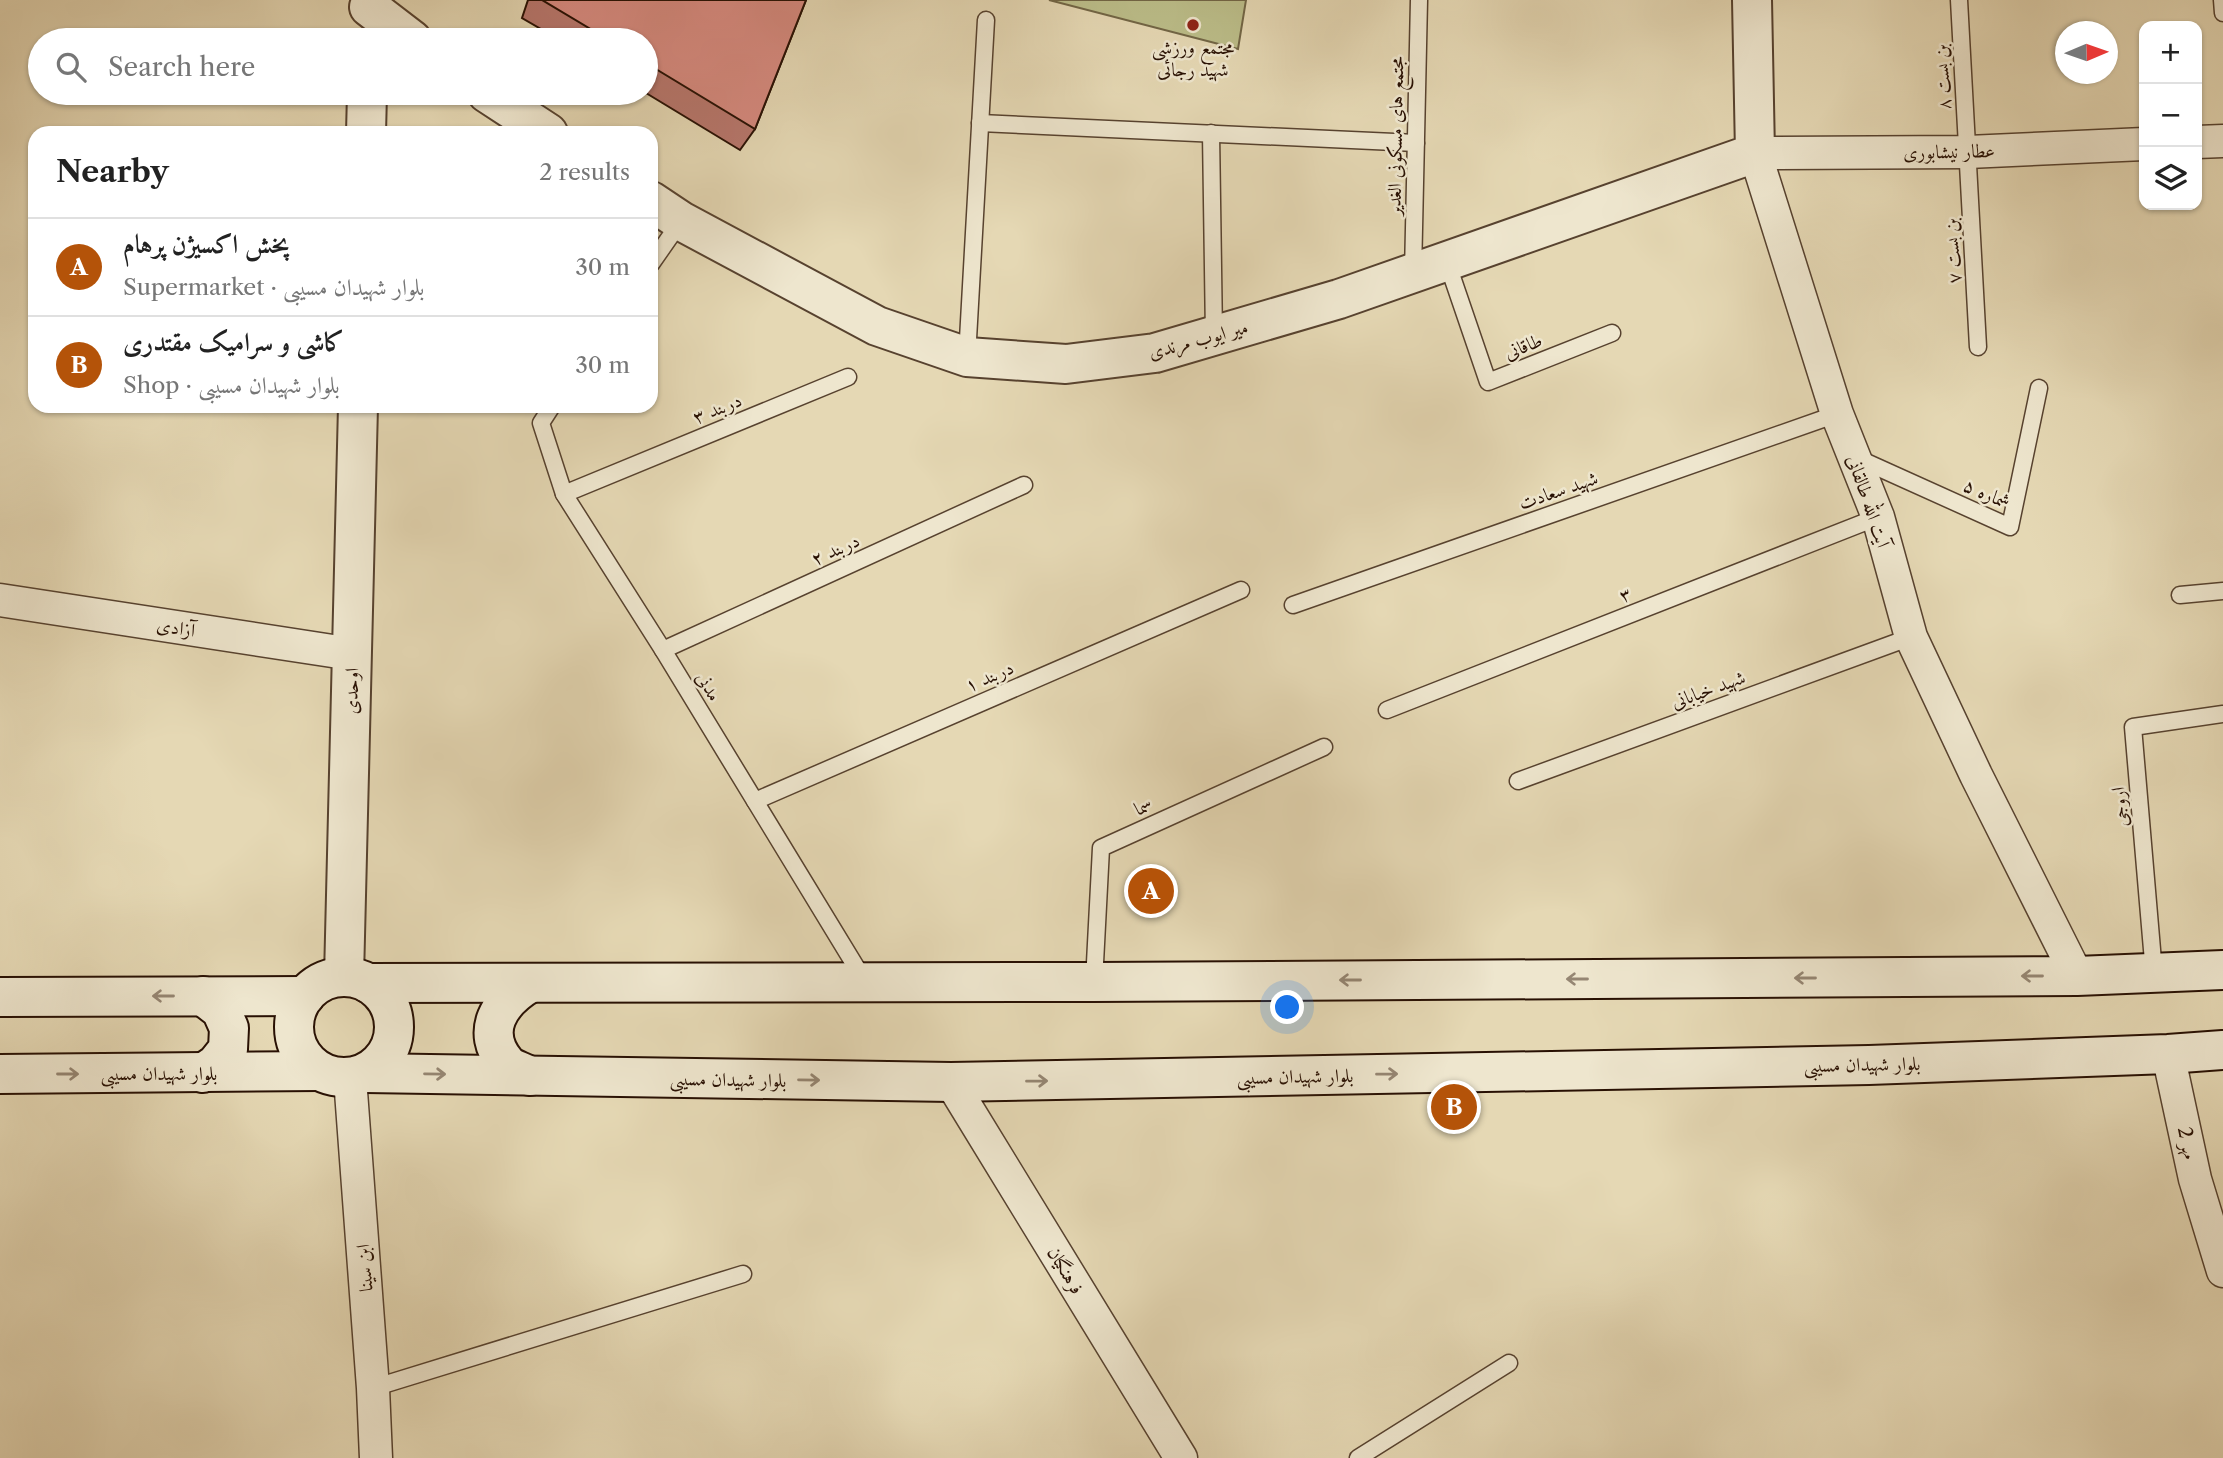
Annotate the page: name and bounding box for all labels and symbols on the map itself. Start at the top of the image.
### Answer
marker: مجتمع ورزشی شهید رجائی [1185,17,1201,33]
north arrow [2055,21,2118,84]
place label: مجتمع ورزشی شهید رجائی [1152,36,1235,82]
street label: بن بست ۸ [1929,43,1956,110]
street label: مجتمع های مسکونی الغدیر [1383,56,1414,218]
street label: عطار نیشابوری [1903,139,1995,165]
street label: بن بست ۷ [1939,217,1966,284]
street label: میر ایوب مرندی [1146,315,1251,366]
street label: طاقانی [1501,328,1546,364]
street label: دربند ۳ [689,388,745,429]
street label: آیت الله طالقانی [1842,451,1899,552]
street label: شهید سعادت [1516,466,1601,516]
street label: شماره ۵ [1960,473,2014,514]
street label: دربند ۲ [807,529,863,570]
street label: ۳ [1616,582,1634,607]
street label: آزادی [155,613,199,642]
street label: دربند ۱ [961,656,1017,697]
street label: شهید خیابانی [1668,665,1749,714]
street label: اوحدی [340,667,363,715]
street label: مدنی [691,667,726,705]
street label: اروجی [2106,786,2133,828]
street label: سما [1130,792,1156,821]
pin: A [1128,865,1174,917]
one-way arrow [2021,969,2044,983]
one-way arrow [1794,971,1817,984]
one-way arrow [1566,972,1589,986]
one-way arrow [1339,974,1362,987]
one-way arrow [152,989,175,1003]
your location [1270,990,1304,1024]
street label: بلوار شهیدان مسیبی [1803,1052,1921,1081]
street label: بلوار شهیدان مسیبی [101,1062,217,1089]
street label: بلوار شهیدان مسیبی [1236,1064,1354,1093]
one-way arrow [56,1067,79,1080]
one-way arrow [423,1067,446,1081]
street label: بلوار شهیدان مسیبی [669,1067,787,1096]
one-way arrow [1375,1067,1398,1081]
one-way arrow [797,1073,820,1087]
one-way arrow [1025,1074,1048,1087]
pin: B [1431,1081,1477,1133]
street label: مهر 2 [2172,1125,2202,1162]
street label: فرهنگیان [1042,1242,1089,1299]
street label: ابن سینا [351,1243,378,1293]

